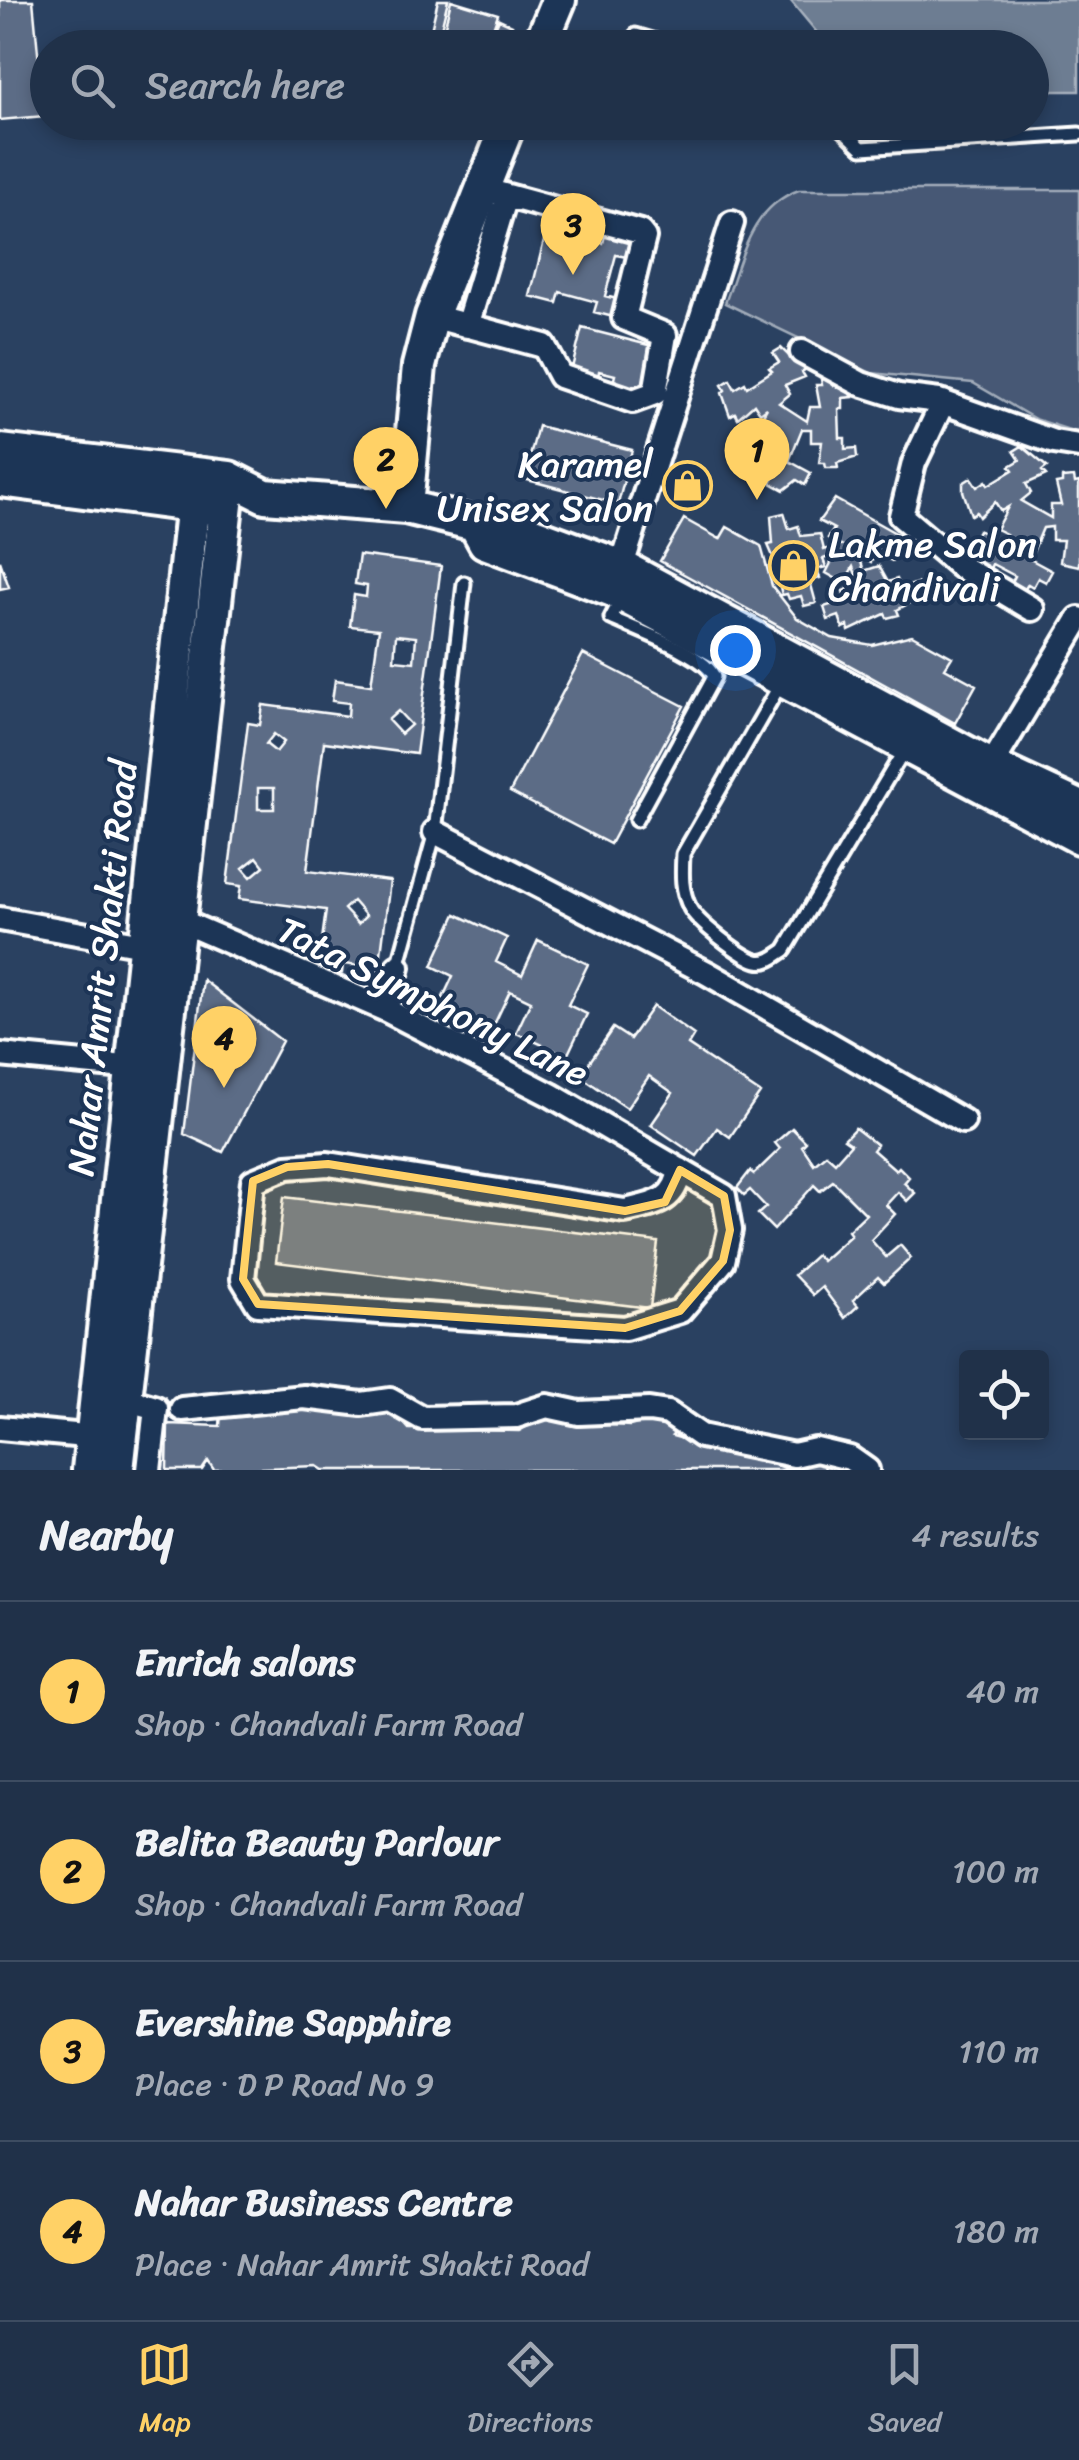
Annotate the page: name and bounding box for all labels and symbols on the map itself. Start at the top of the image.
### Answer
pin: 3 [540,192,606,275]
pin: 1 [724,418,790,500]
pin: 2 [354,426,418,509]
place label: Karamel Unisex Salon [437,431,654,542]
shop icon: Karamel Unisex Salon [662,460,714,512]
place label: Lakme Salon Chandivali [828,511,1037,622]
shop icon: Lakme Salon Chandivali [767,540,819,592]
your location [710,625,761,676]
street label: Nahar Amrit Shakti Road [47,754,158,1179]
street label: Tata Symphony Lane [265,897,600,1106]
pin: 4 [192,1006,256,1088]

